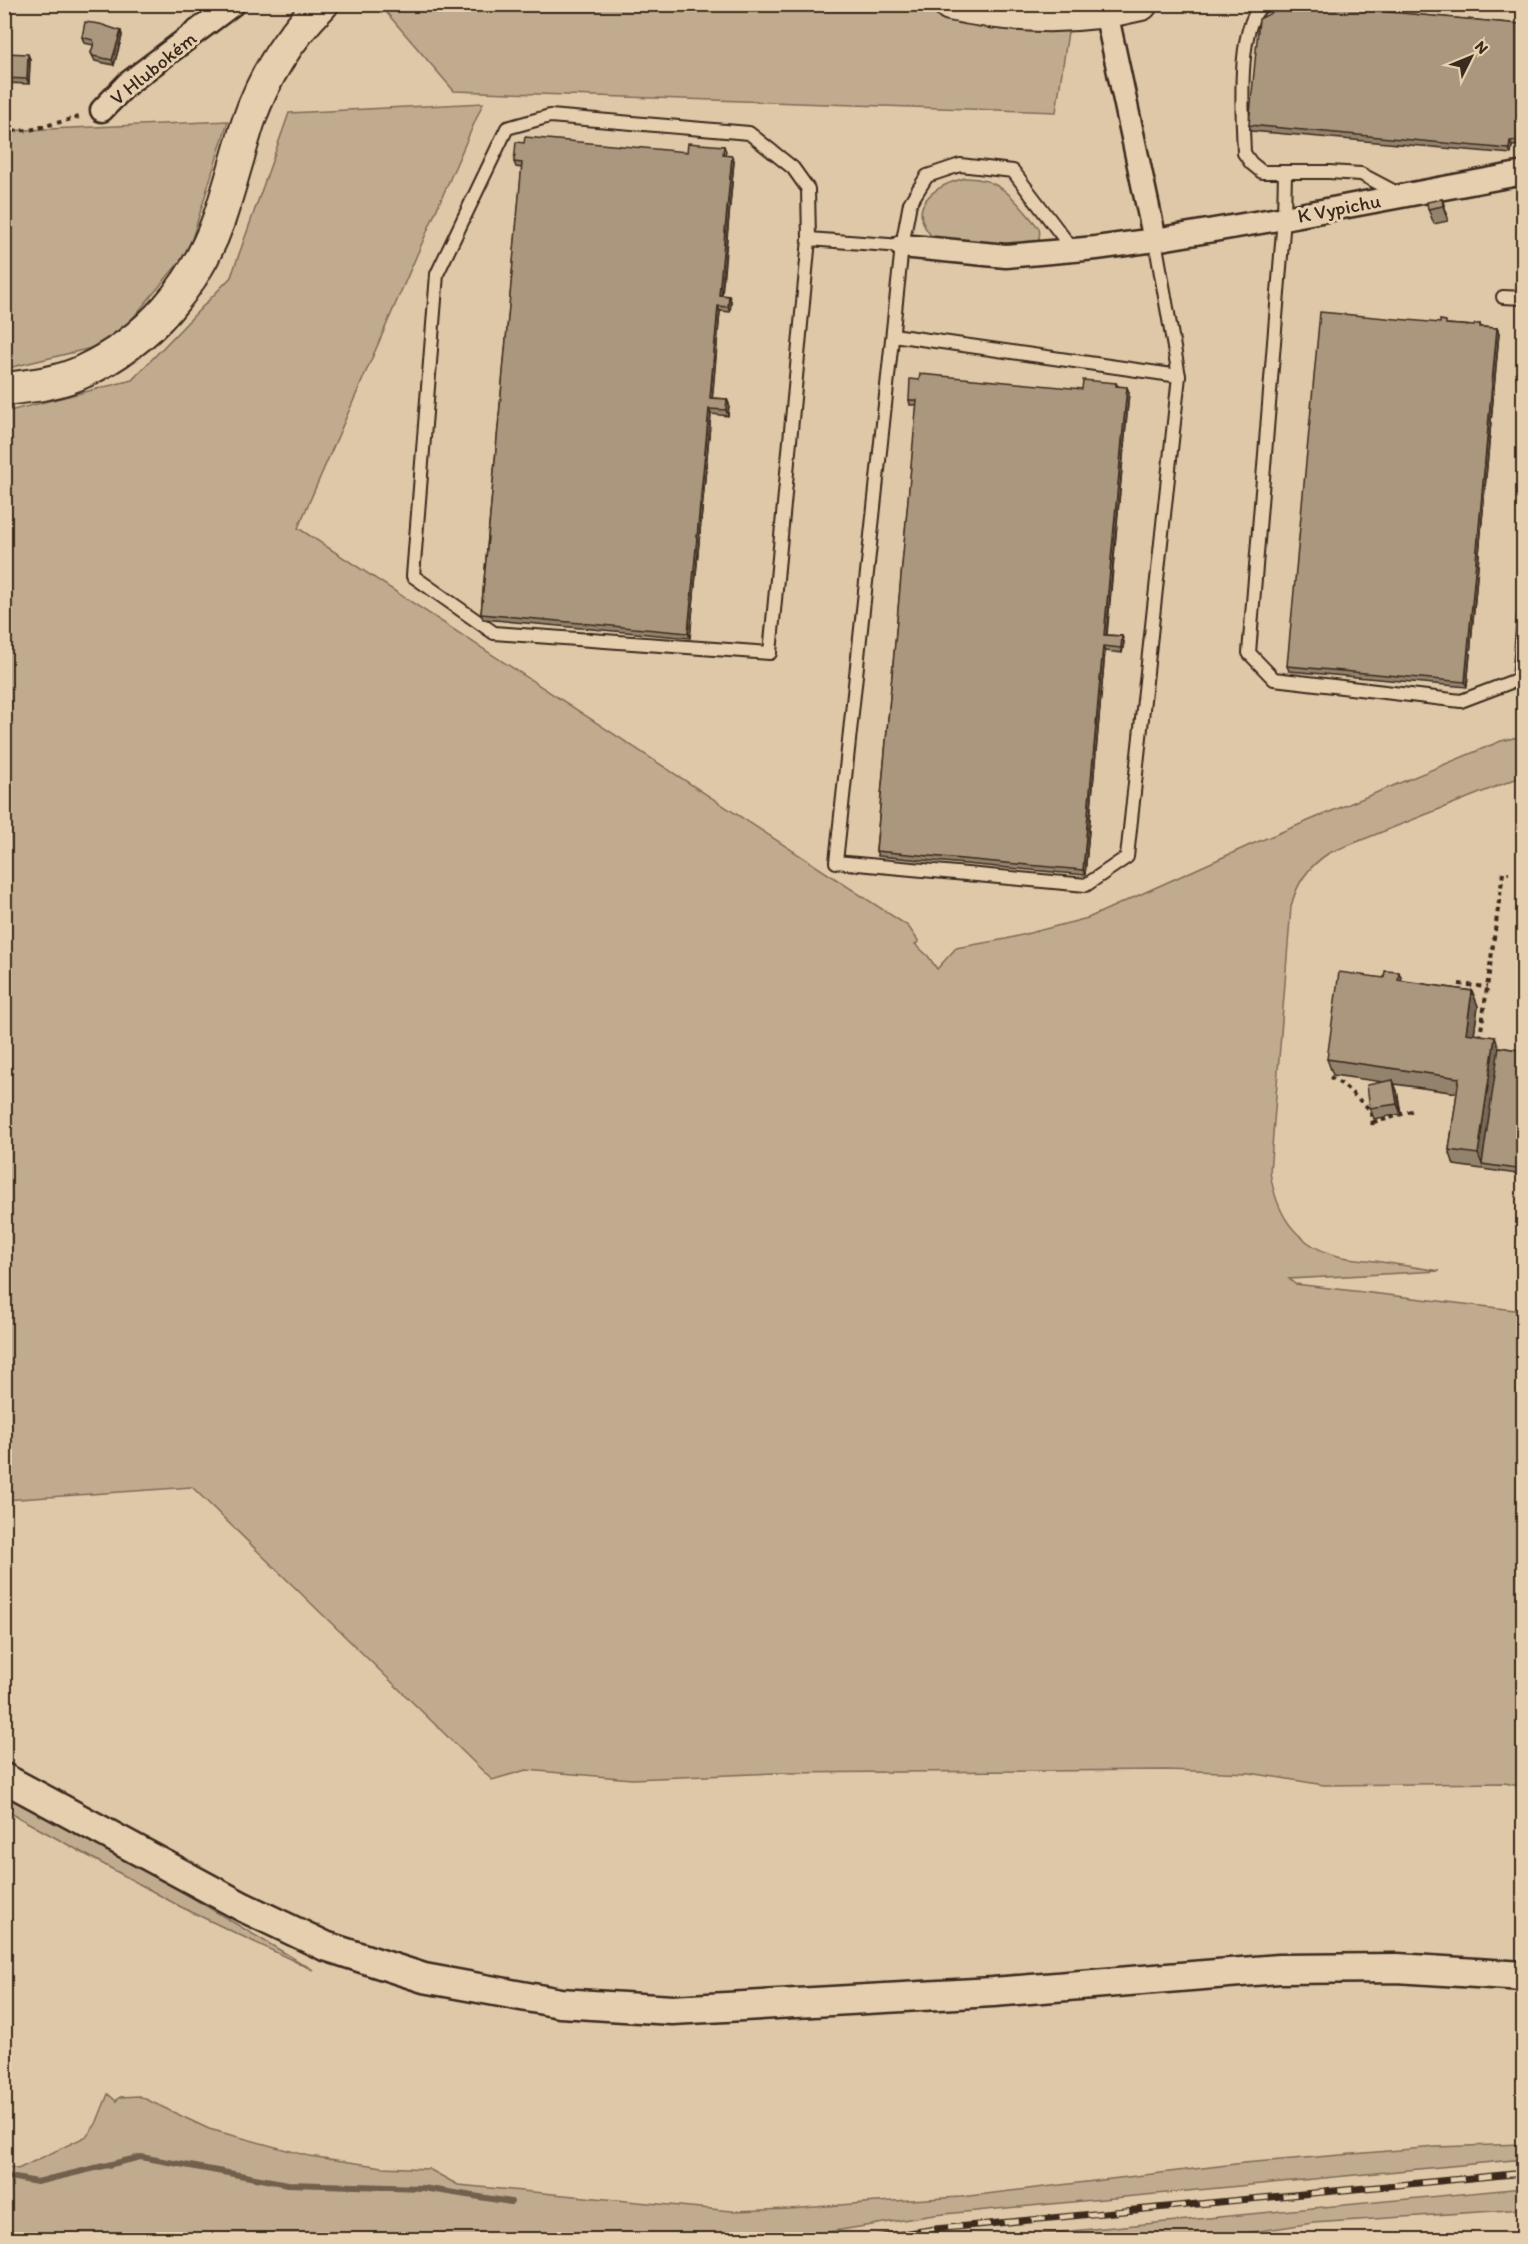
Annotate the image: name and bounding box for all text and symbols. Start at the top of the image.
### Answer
street label: V Hlubokém [105,26,201,110]
north arrow [1441,27,1501,87]
text: N [1471,37,1492,58]
street label: K Vypichu [1295,188,1383,228]

